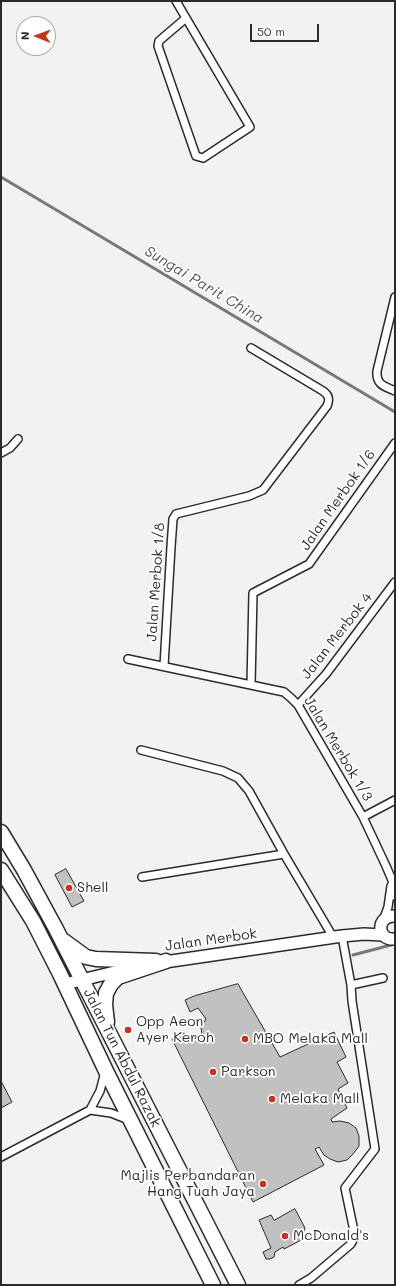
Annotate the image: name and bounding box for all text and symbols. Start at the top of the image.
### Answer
north arrow [16,16,56,56]
scale bar [252,16,321,42]
text: 50 m [257,23,285,39]
text: N [17,31,32,40]
water label: Sungai Parit China [141,242,267,328]
street label: Jalan Merbok 1/6 [297,446,379,554]
street label: Jalan Merbok 1/8 [143,522,169,642]
street label: Jalan Merbok 4 [298,589,376,683]
street label: Jalan Merbok 1/3 [300,694,376,804]
place label: Shell [77,880,108,896]
marker: Shell [64,883,74,893]
street label: Jalan Merbok [164,925,258,955]
street label: Jalan Tun Abdul Razak [80,986,164,1130]
place label: Opp Aeon Ayer Keroh [136,1014,214,1046]
marker: Opp Aeon Ayer Keroh [123,1025,133,1035]
place label: MBO Melaka Mall [253,1031,368,1047]
marker: MBO Melaka Mall [240,1034,250,1044]
place label: Parkson [221,1064,276,1080]
marker: Parkson [208,1067,218,1077]
place label: Melaka Mall [280,1091,360,1107]
marker: Melaka Mall [267,1094,277,1104]
place label: Majlis Perbandaran Hang Tuah Jaya [121,1168,255,1200]
marker: Majlis Perbandaran Hang Tuah Jaya [258,1179,268,1189]
place label: McDonald's [293,1228,369,1244]
marker: McDonald's [280,1231,290,1241]

